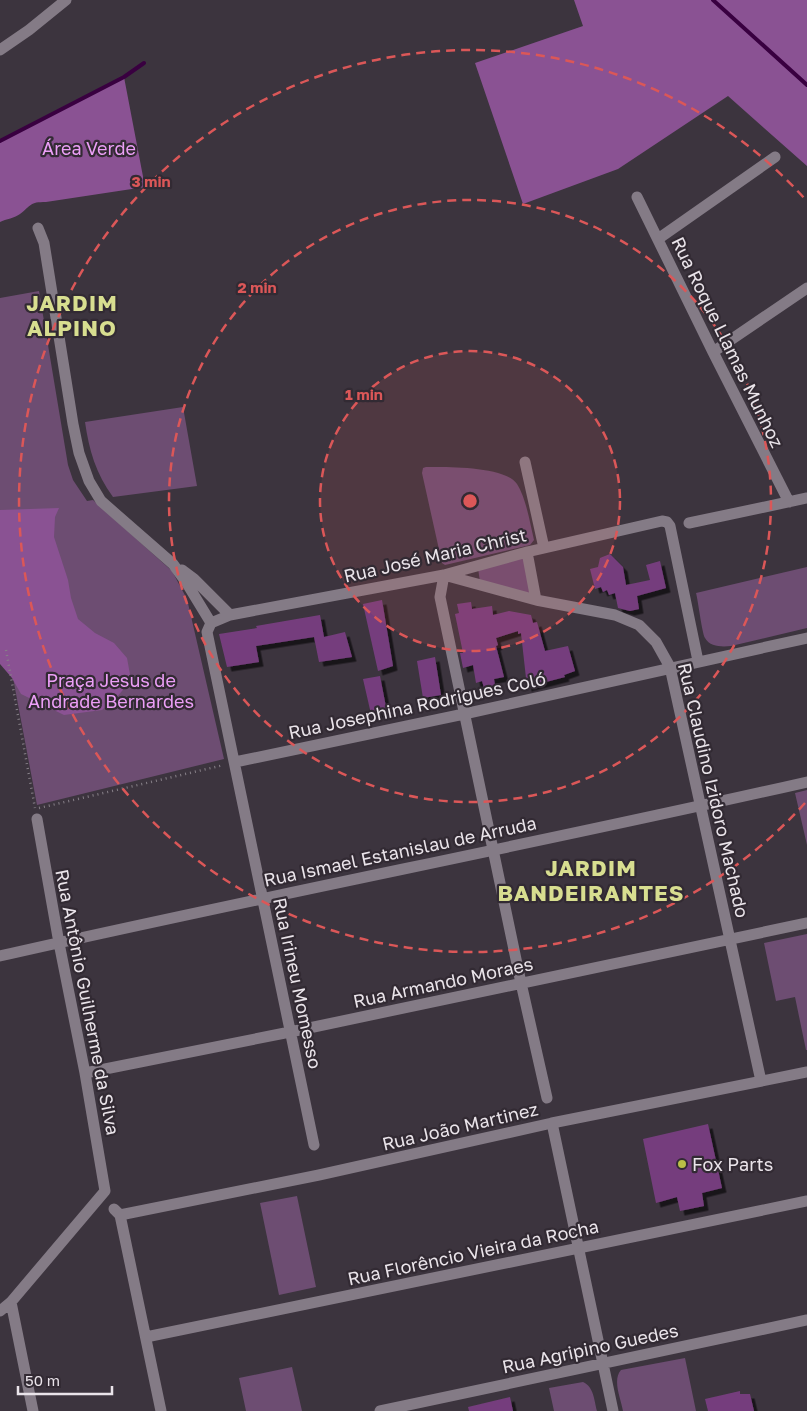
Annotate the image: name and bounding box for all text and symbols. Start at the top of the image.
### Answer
park label: Área Verde [42,137,136,159]
text: 3 min [131,172,171,190]
street label: Rua Roque Llamas Munhoz [667,233,789,451]
text: 2 min [237,278,277,296]
district label: JARDIM ALPINO [26,289,118,341]
text: 1 min [345,385,383,403]
centre of rings [461,492,479,510]
street label: Rua José Maria Christ [342,523,528,587]
street label: Rua Claudino Izidoro Machado [674,660,754,920]
street label: Rua Josephina Rodrigues Coló [286,667,548,743]
park label: Praça Jesus de Andrade Bernardes [28,669,194,712]
street label: Rua Ismael Estanislau de Arruda [262,811,538,891]
district label: JARDIM BANDEIRANTES [498,854,684,906]
street label: Rua Antônio Guilherme da Silva [51,867,125,1137]
street label: Rua Irineu Momesso [269,895,327,1071]
street label: Rua Armando Moraes [351,952,535,1012]
street label: Rua João Martinez [380,1097,540,1155]
place label: Fox Parts [692,1153,773,1175]
marker: Fox Parts [676,1158,688,1170]
street label: Rua Florêncio Vieira da Rocha [345,1215,601,1289]
street label: Rua Agripino Guedes [500,1319,680,1377]
scale bar [18,1364,111,1396]
text: 50 m [25,1371,60,1389]

